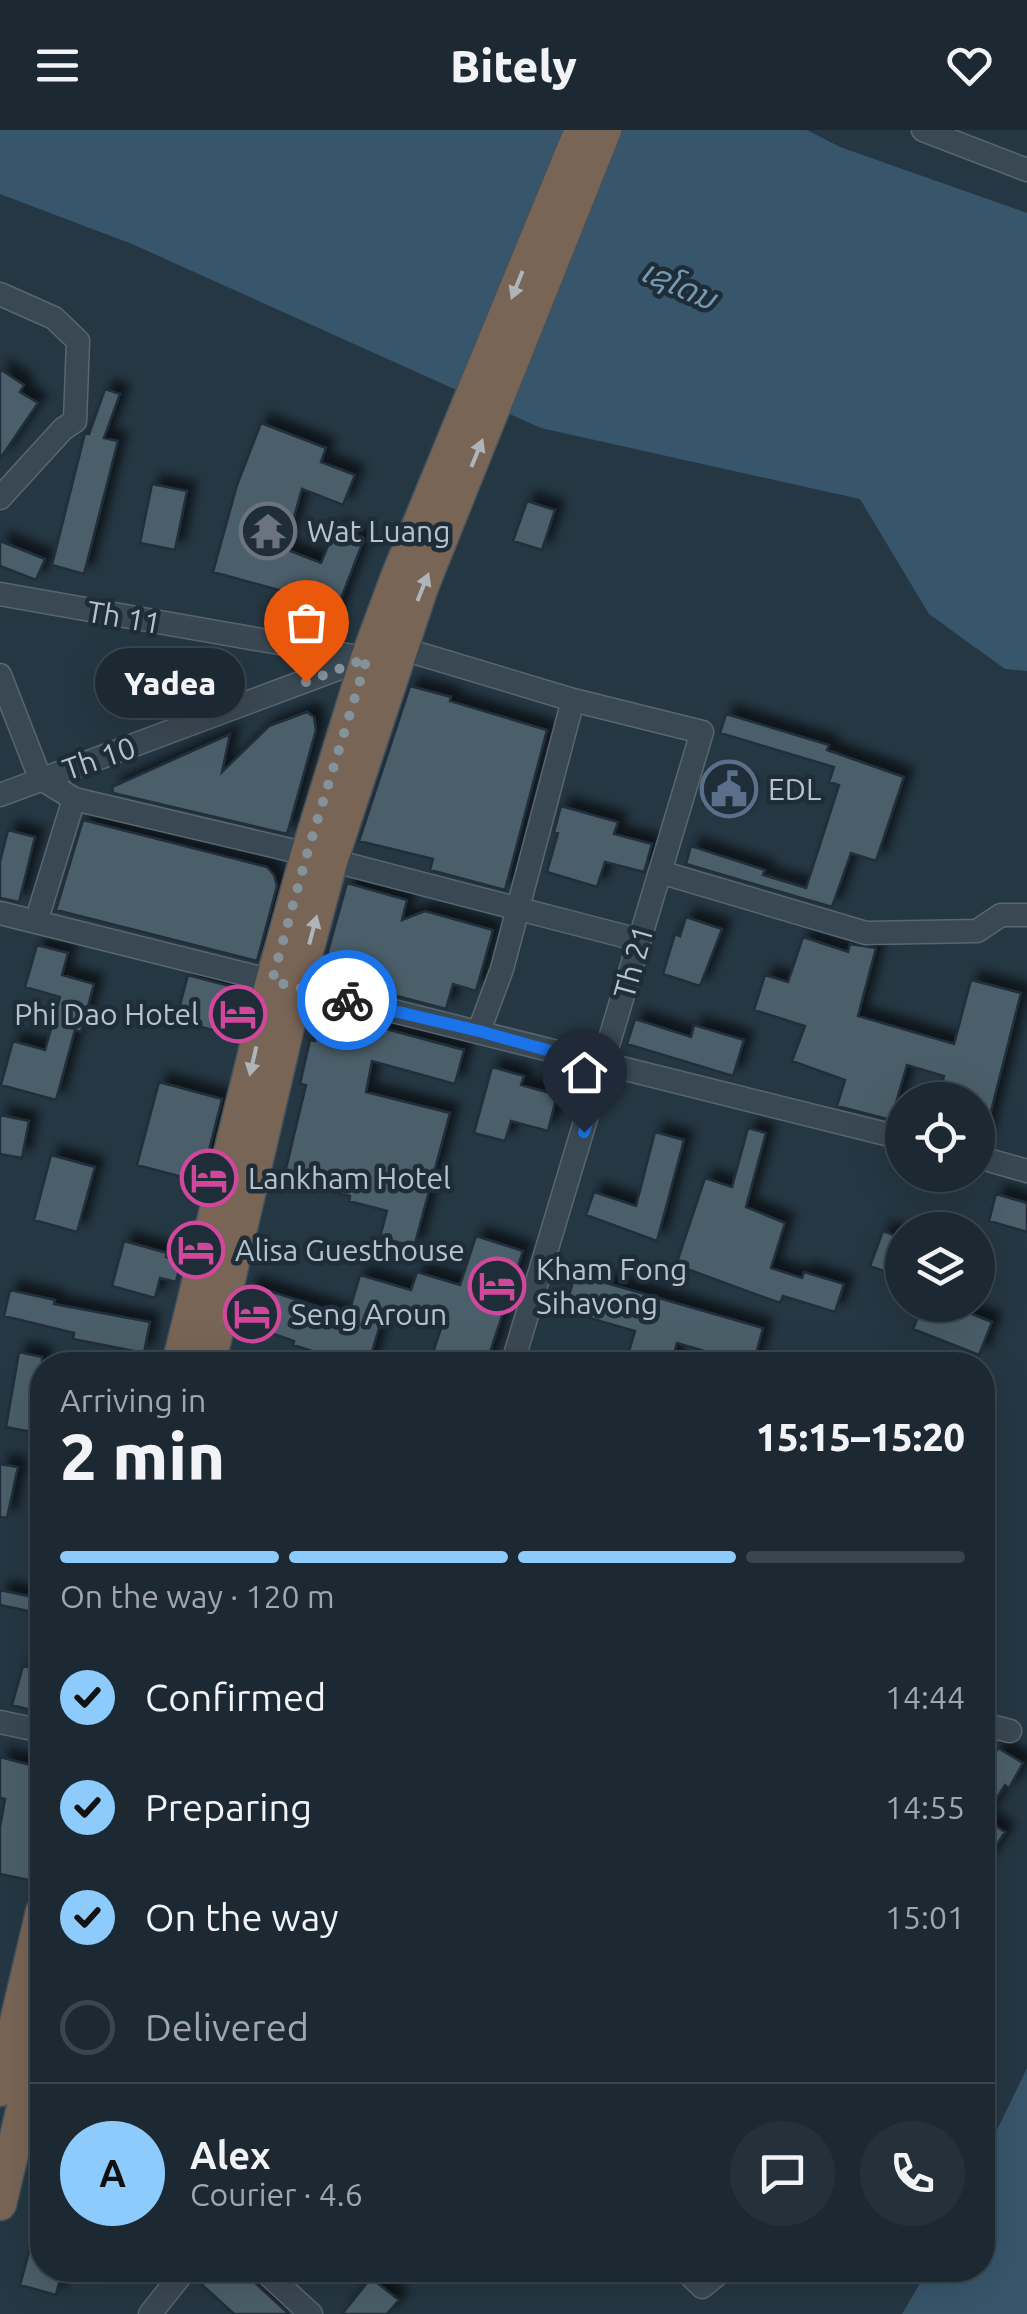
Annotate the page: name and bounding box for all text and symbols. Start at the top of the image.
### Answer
icon: menu [30,38,85,93]
icon: heart [942,38,997,93]
text: Bitely [450,40,577,91]
water label: ເຊໂດນ [636,252,724,317]
one-way arrow [509,270,525,300]
one-way arrow [469,438,485,468]
temple icon: Wat Luang [238,501,298,561]
place label: Wat Luang [307,514,450,548]
one-way arrow [415,572,431,602]
pin [264,580,349,683]
street label: Th 11 [84,594,164,640]
icon: bag [279,595,334,650]
callout: Yadea [96,647,246,717]
text: Yadea [124,665,216,701]
street label: Th 10 [58,730,140,786]
public building icon: EDL [699,759,759,819]
place label: EDL [768,772,821,806]
one-way arrow [305,914,321,945]
street label: Th 21 [606,921,660,1003]
courier [297,950,397,1050]
icon: bike [320,973,375,1028]
hotel icon: Phi Dao Hotel [208,984,268,1044]
place label: Phi Dao Hotel [14,997,199,1031]
pin [542,1030,627,1133]
icon: home [557,1045,612,1100]
one-way arrow [245,1046,260,1077]
map controls [885,1082,995,1322]
button: locate [885,1082,995,1192]
hotel icon: Lankham Hotel [179,1148,239,1208]
place label: Lankham Hotel [248,1161,451,1195]
button: layers [885,1212,995,1322]
hotel icon: Alisa Guesthouse [166,1220,226,1280]
place label: Alisa Guesthouse [235,1233,465,1267]
place label: Kham Fong Sihavong [536,1252,687,1320]
hotel icon: Kham Fong Sihavong [467,1256,527,1316]
hotel icon: Seng Aroun [222,1284,282,1344]
place label: Seng Aroun [291,1297,447,1331]
text: Arriving in [60,1382,206,1418]
text: 15:15–15:20 [756,1416,965,1458]
text: 2 min [60,1419,225,1492]
text: On the way · 120 m [60,1578,335,1614]
icon: check [60,1670,115,1725]
text: Confirmed [145,1676,326,1718]
text: 14:44 [885,1679,965,1715]
icon: check [60,1780,115,1835]
text: Preparing [145,1786,312,1828]
text: 14:55 [885,1789,965,1825]
icon: check [60,1890,115,1945]
text: On the way [145,1896,338,1938]
text: 15:01 [885,1899,965,1935]
text: Delivered [145,2006,309,2048]
button: chat [730,2121,835,2226]
button: phone [860,2121,965,2226]
text: Alex [190,2134,271,2176]
text: A [99,2152,126,2194]
text: Courier · 4.6 [190,2176,363,2212]

